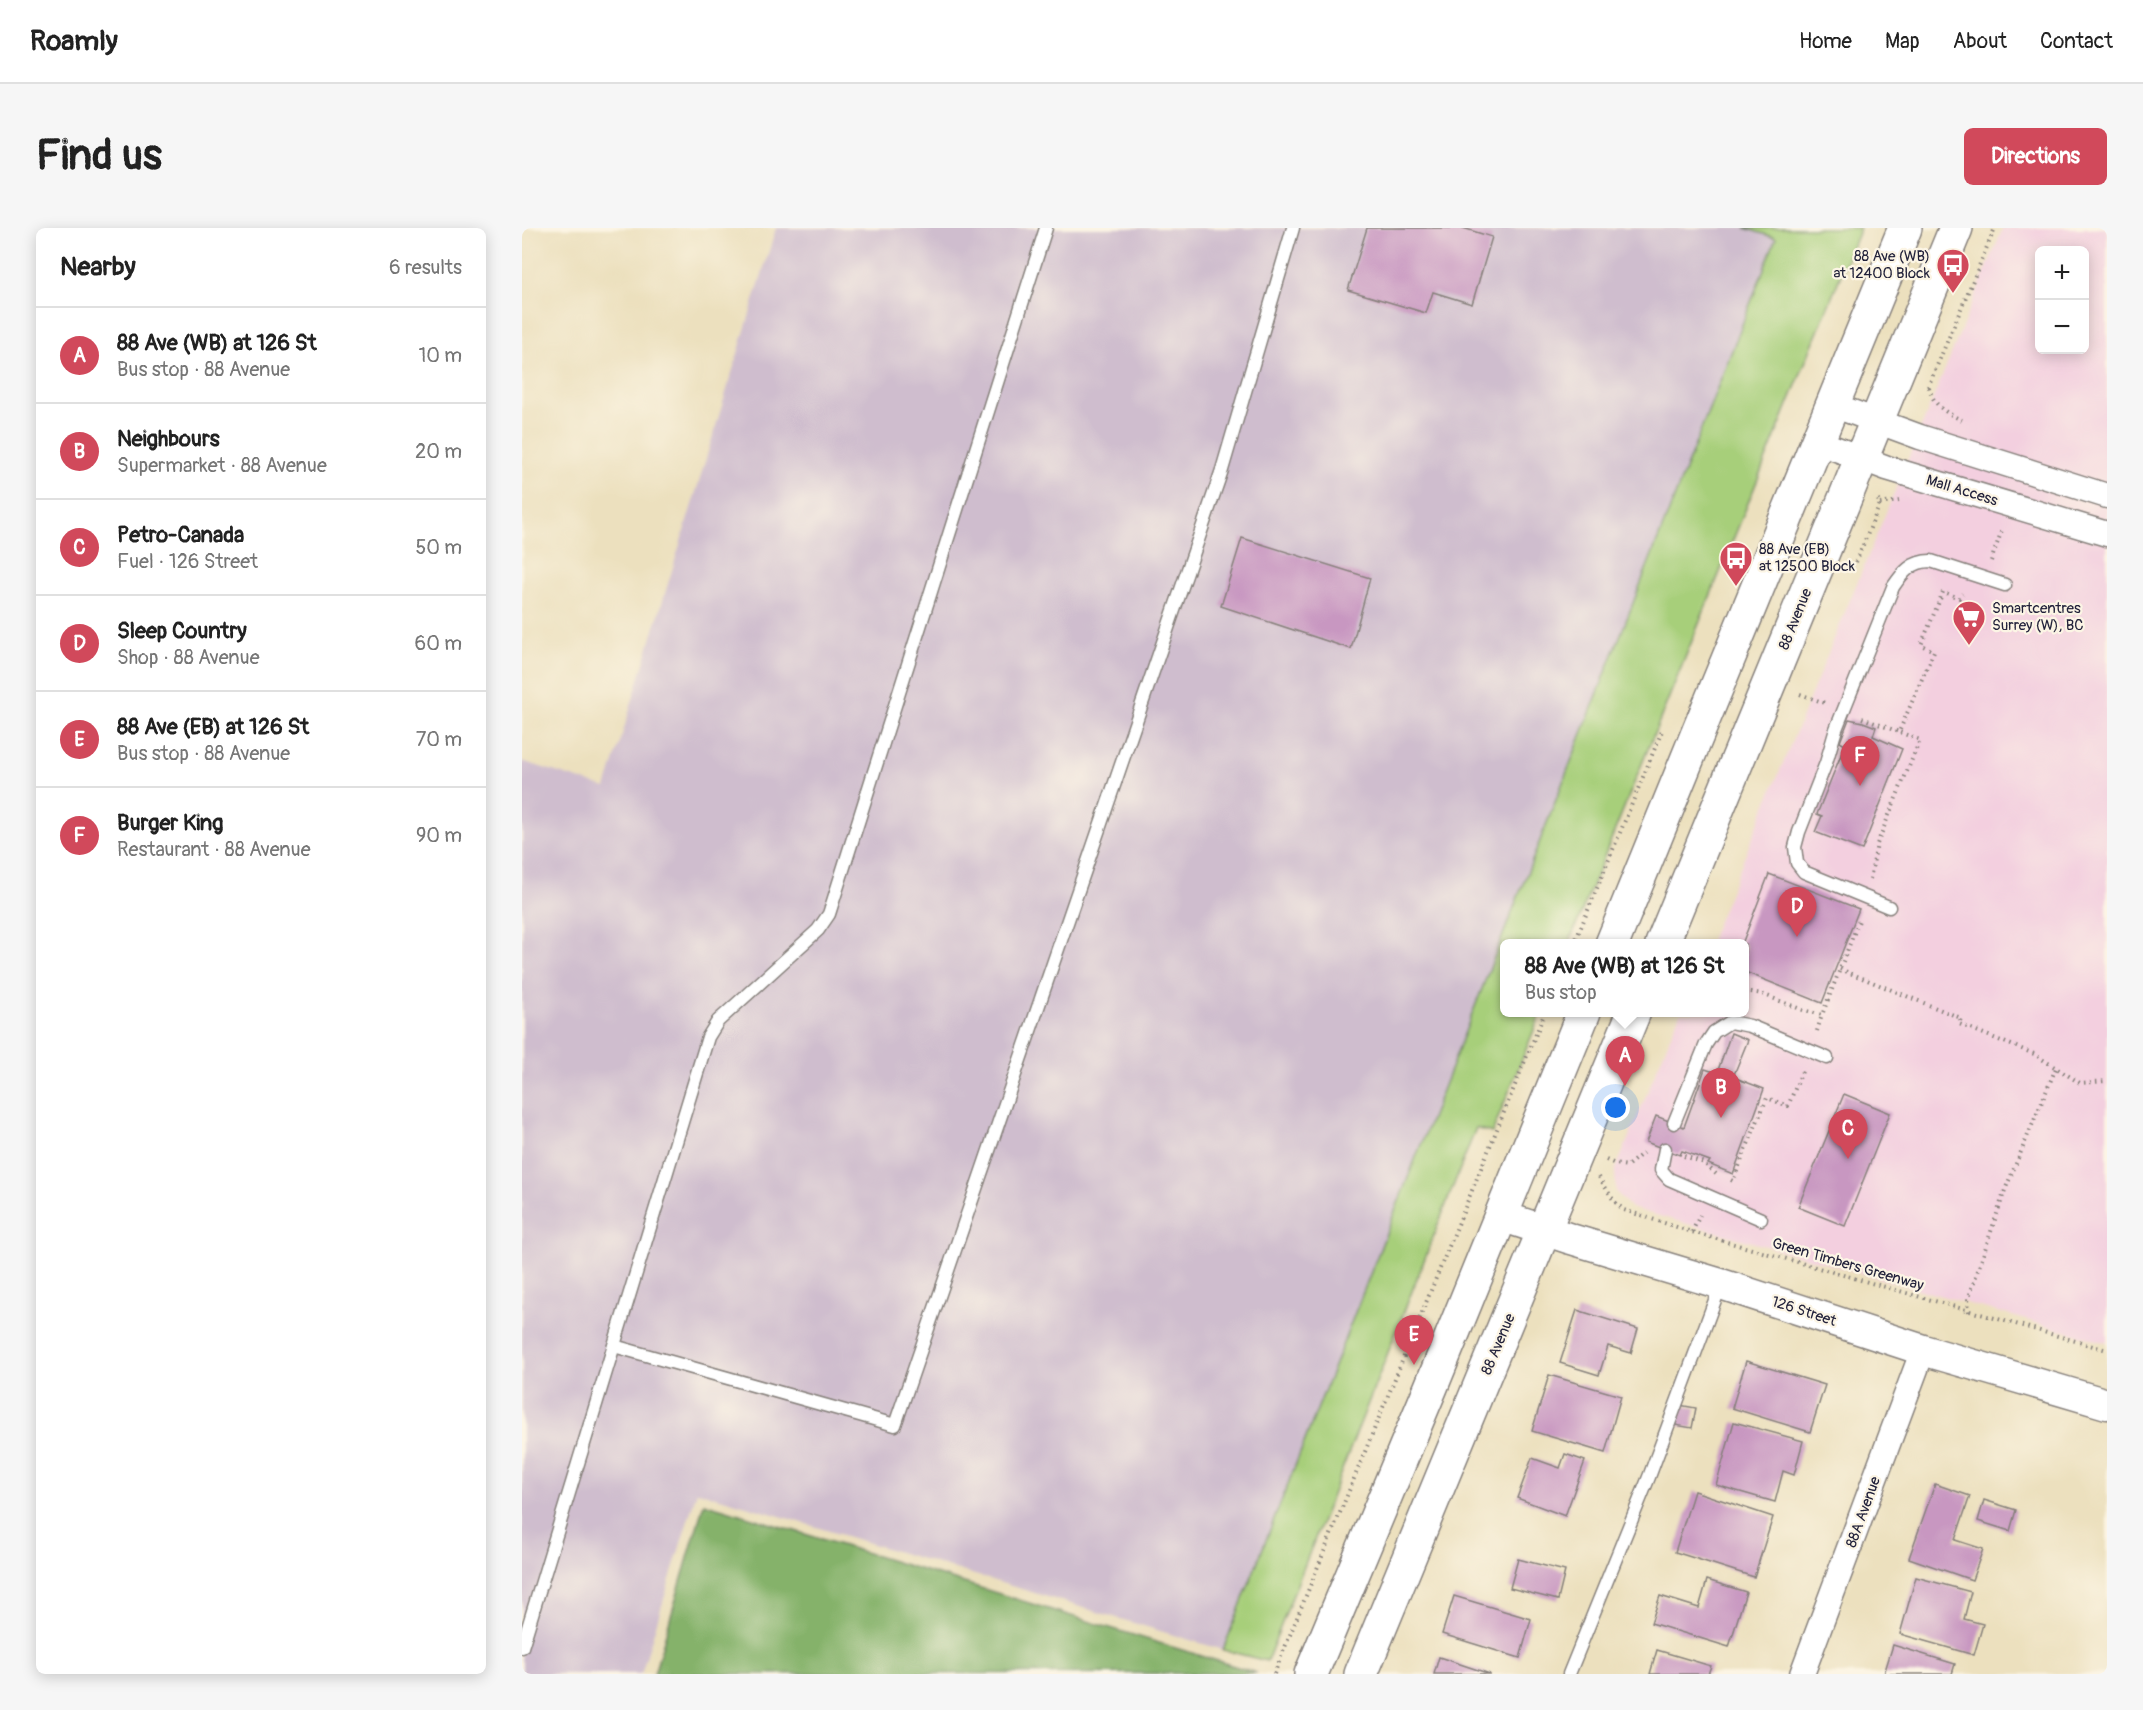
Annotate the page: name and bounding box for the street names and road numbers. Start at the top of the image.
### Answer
street label: Mall Access [1924,471,2000,510]
street label: 88 Avenue [1775,585,1817,653]
street label: Green Timbers Greenway [1770,1234,1926,1295]
street label: 126 Street [1769,1292,1840,1331]
street label: 88 Avenue [1477,1310,1520,1378]
street label: 88A Avenue [1842,1473,1885,1550]

